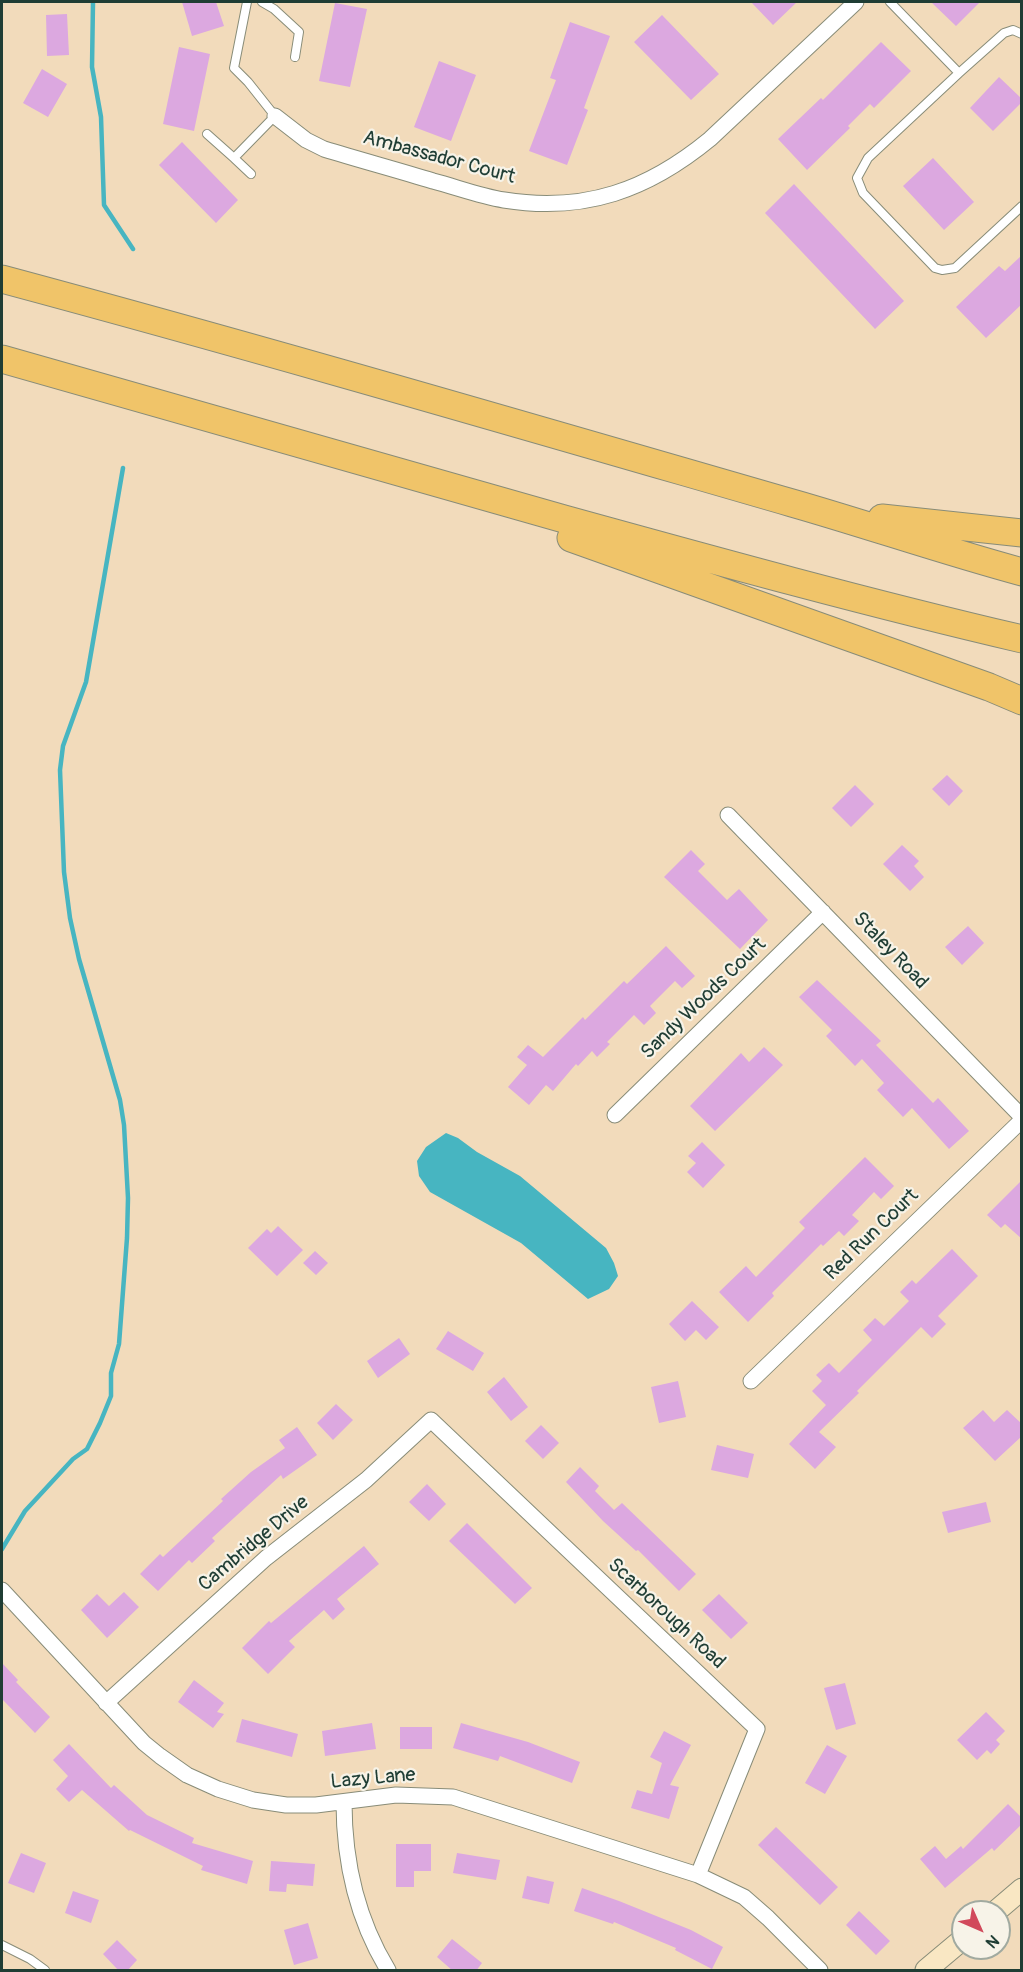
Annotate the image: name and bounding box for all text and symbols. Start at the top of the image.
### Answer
street label: Ambassador Court [360,126,518,190]
street label: Staley Road [847,907,933,995]
street label: Sandy Woods Court [637,933,771,1065]
street label: Red Run Court [820,1184,924,1286]
street label: Cambridge Drive [194,1491,314,1597]
street label: Scarborough Road [602,1553,730,1675]
street label: Lazy Lane [330,1763,416,1795]
north arrow [951,1900,1011,1960]
text: N [981,1930,1003,1952]

